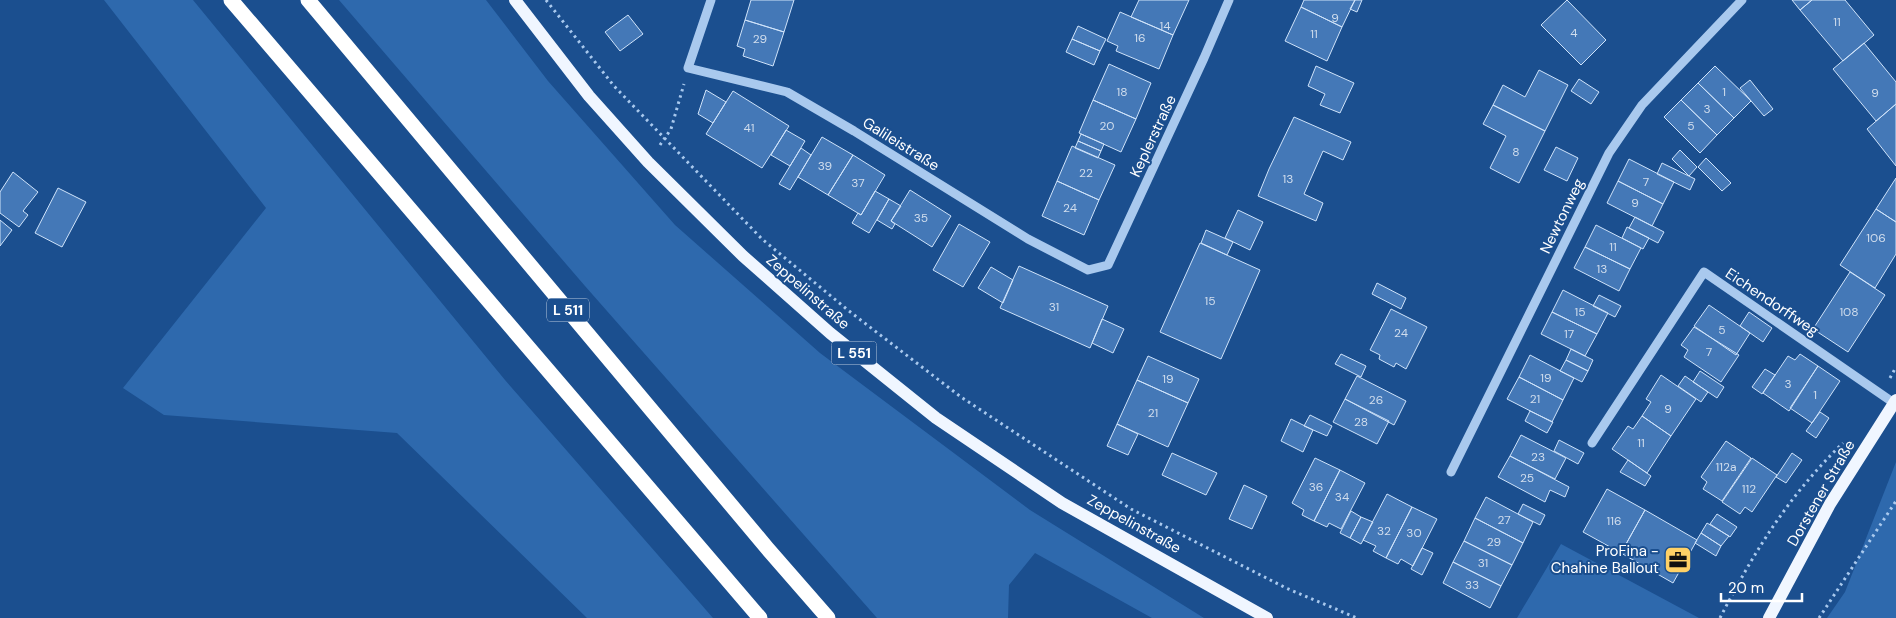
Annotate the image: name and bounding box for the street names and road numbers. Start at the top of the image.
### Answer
street label: Keplerstraße [1125,92,1181,180]
street label: Galileistraße [859,112,943,176]
street label: Newtonweg [1535,175,1589,257]
street label: Zeppelinstraße [762,250,854,334]
street label: Eichendorffweg [1721,263,1823,341]
road number: L 511 [547,298,589,322]
road number: L 551 [832,342,876,364]
street label: Dorstener Straße [1783,436,1859,550]
street label: Zeppelinstraße [1083,490,1185,558]

